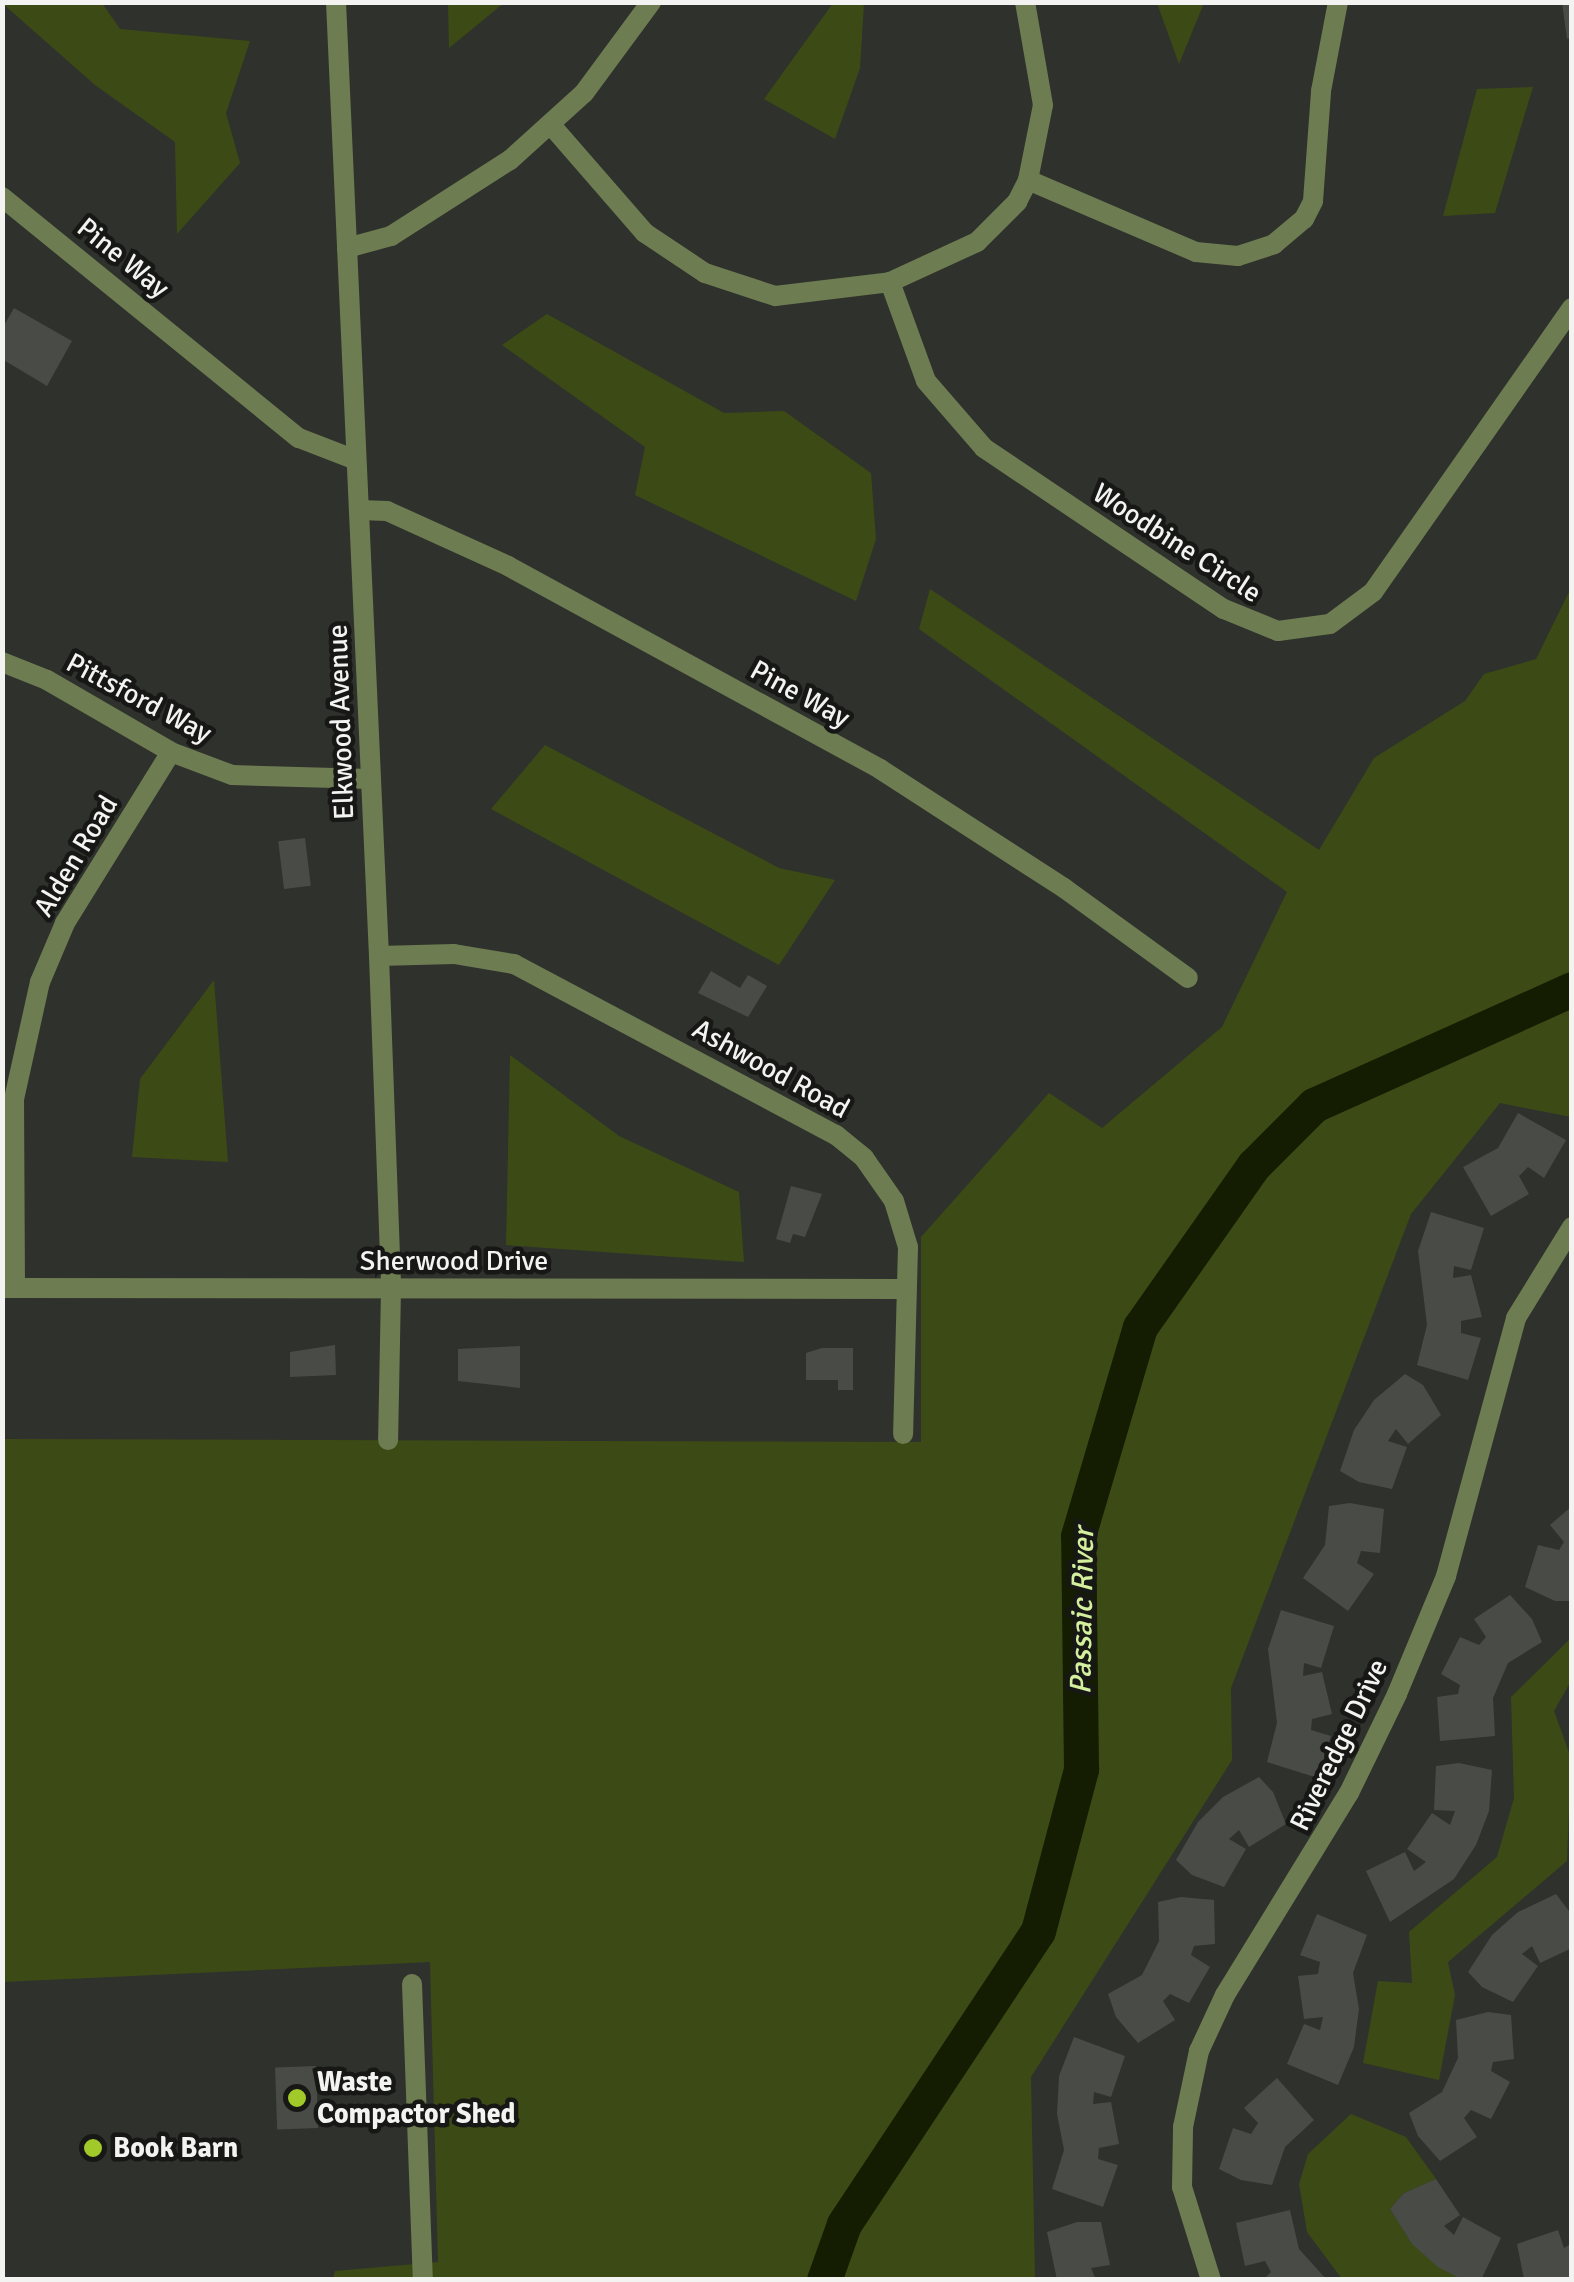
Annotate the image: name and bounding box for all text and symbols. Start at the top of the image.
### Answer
street label: Pine Way [70,211,176,305]
street label: Woodbine Circle [1087,476,1267,610]
street label: Elkwood Avenue [321,624,361,820]
street label: Pittsford Way [61,646,217,750]
street label: Pine Way [744,653,856,735]
street label: Alden Road [27,789,125,923]
street label: Ashwood Road [687,1012,855,1126]
street label: Sherwood Drive [360,1244,548,1278]
water label: Passaic River [1064,1527,1102,1695]
street label: Riveredge Drive [1283,1654,1395,1836]
place label: Waste Compactor Shed [317,2065,516,2131]
marker: Waste Compactor Shed [286,2087,308,2109]
place label: Book Barn [113,2131,238,2165]
marker: Book Barn [82,2137,104,2159]

